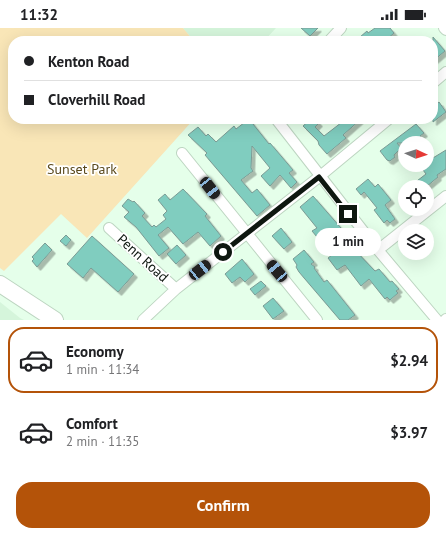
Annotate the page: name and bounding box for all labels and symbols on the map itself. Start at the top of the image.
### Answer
north arrow [398,136,434,172]
park label: Sunset Park [47,160,117,178]
car [198,175,222,201]
route end [339,205,357,223]
callout: 1 min [315,228,381,256]
street label: Penn Road [114,230,172,286]
route start [214,243,232,261]
car [187,258,213,282]
car [265,258,289,284]

